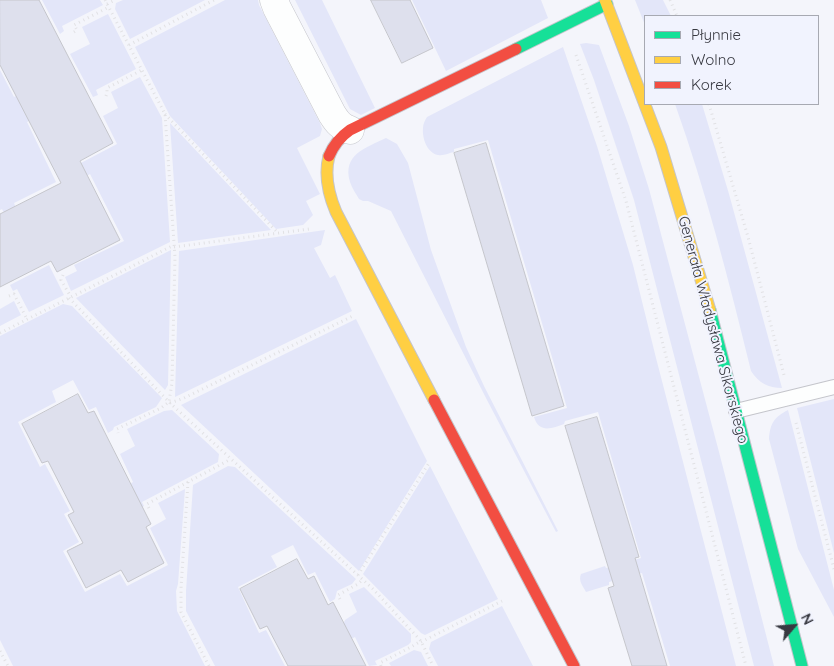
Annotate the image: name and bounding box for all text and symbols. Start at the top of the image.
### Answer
legend [644,15,819,105]
text: Płynnie [691,25,741,44]
text: Wolno [691,50,736,69]
text: Korek [691,75,732,94]
street label: Generała Władysława Sikorskiego [674,214,752,446]
north arrow [769,601,819,651]
text: N [797,611,818,628]

